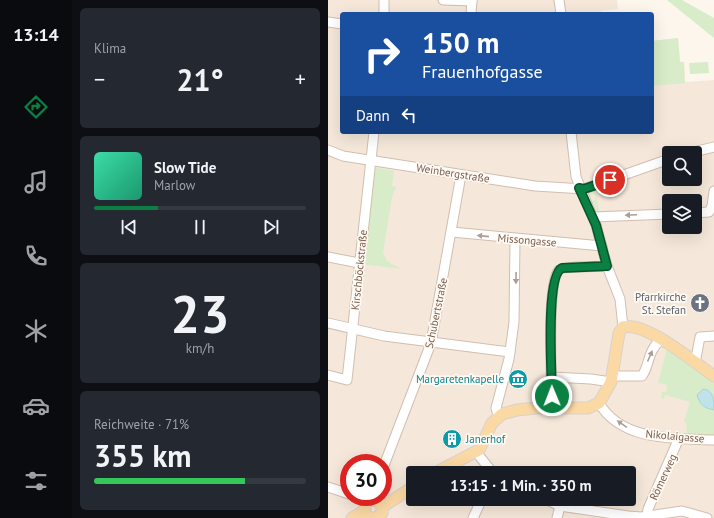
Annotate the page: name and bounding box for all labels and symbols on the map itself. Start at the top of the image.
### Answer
street label: Weinbergstraße [415,160,491,186]
pin [593,163,627,197]
one-way arrow [624,212,637,218]
street label: Kirschböckstraße [348,229,370,311]
street label: Missongasse [497,230,557,250]
one-way arrow [477,233,489,239]
one-way arrow [513,272,519,285]
street label: Schubertstraße [422,276,450,350]
place label: Pfarrkirche St. Stefan [635,290,686,317]
church icon: Pfarrkirche St. Stefan [689,292,711,314]
one-way arrow [647,351,653,362]
museum icon: Margaretenkapelle [507,368,529,390]
place label: Margaretenkapelle [416,372,504,386]
position arrow [531,375,573,417]
one-way arrow [616,420,627,428]
street label: Nikolaigasse [645,426,706,446]
building icon: Janerhof [441,428,463,450]
place label: Janerhof [465,432,506,446]
street label: Römerweg [646,452,680,502]
speed limit sign: 30 [340,454,392,506]

